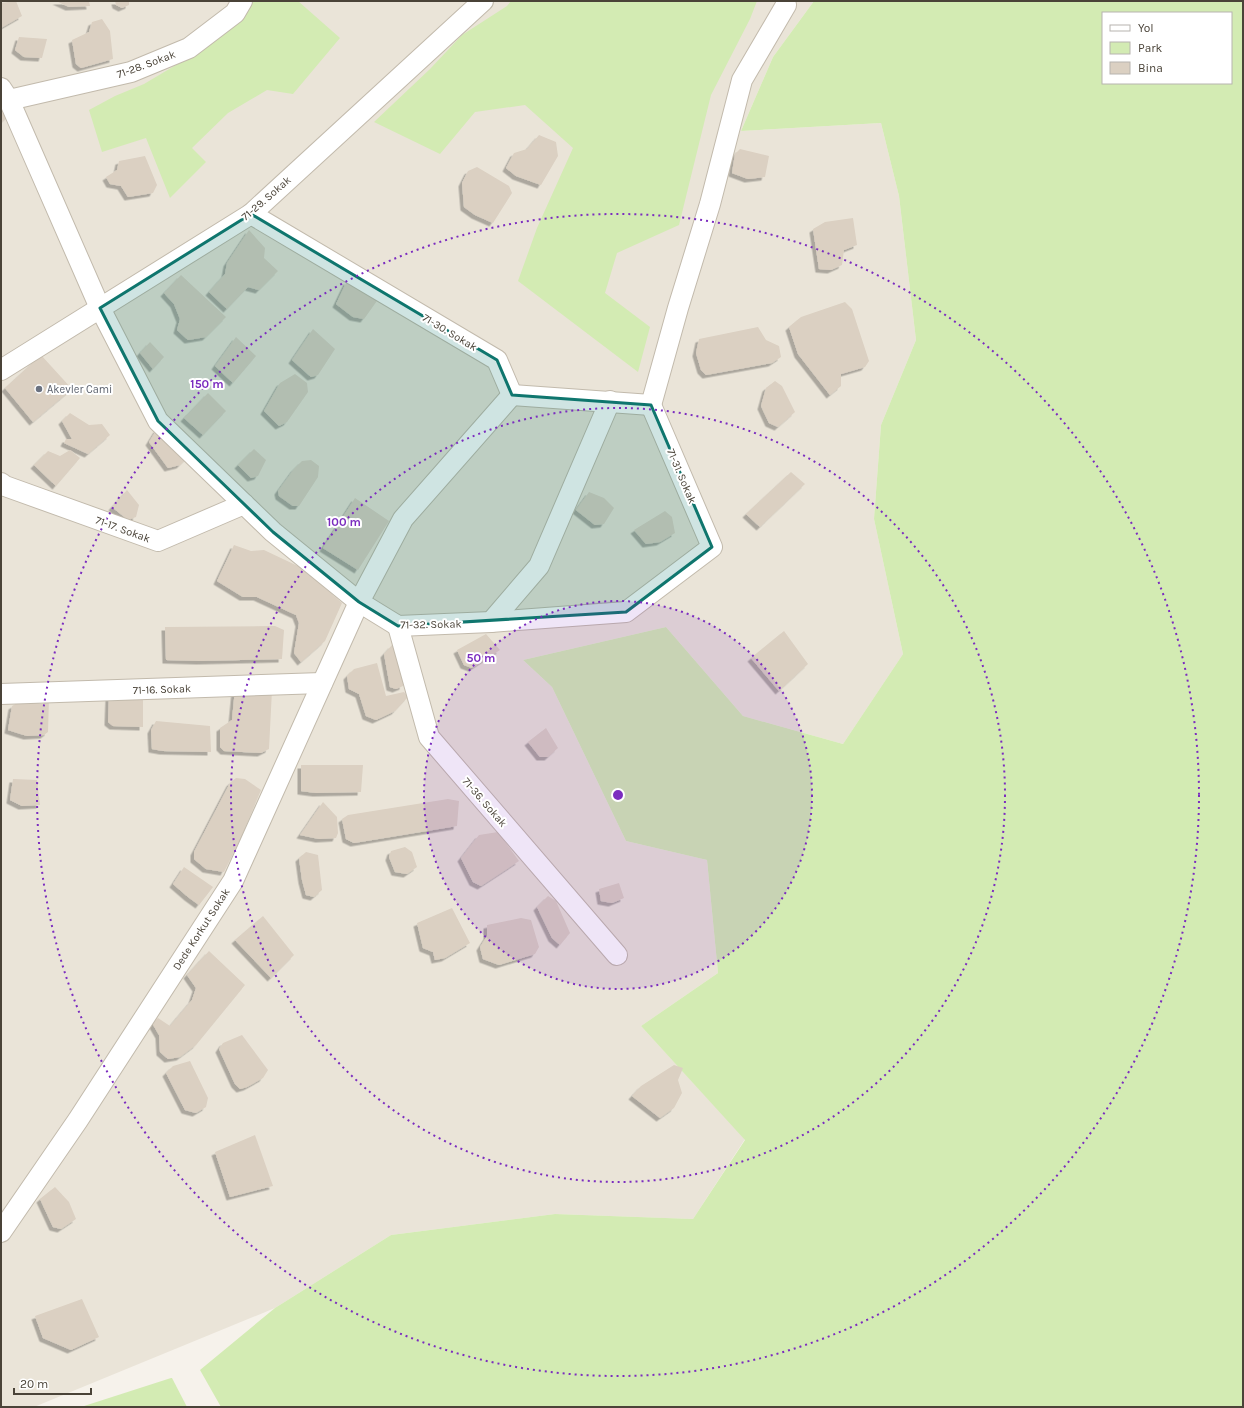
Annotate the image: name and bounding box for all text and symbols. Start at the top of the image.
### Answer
legend [1102,12,1232,84]
text: Yol [1138,21,1154,35]
text: Park [1138,41,1163,55]
street label: 71-28. Sokak [115,48,177,81]
text: Bina [1138,61,1163,75]
street label: 71-29. Sokak [239,173,294,223]
street label: 71-30. Sokak [420,311,479,354]
text: 150 m [190,377,224,391]
place label: Akevler Cami [47,383,112,396]
marker: Akevler Cami [34,384,44,394]
street label: 71-31. Sokak [664,447,699,506]
street label: 71-17. Sokak [94,514,152,545]
text: 100 m [327,515,361,529]
street label: 71-32. Sokak [400,617,462,632]
text: 50 m [467,651,496,665]
street label: 71-16. Sokak [133,682,191,697]
street label: 71-36. Sokak [460,775,510,830]
centre of rings [611,788,625,802]
street label: Dede Korkut Sokak [170,886,233,973]
scale bar [14,1370,91,1396]
text: 20 m [20,1377,48,1391]

